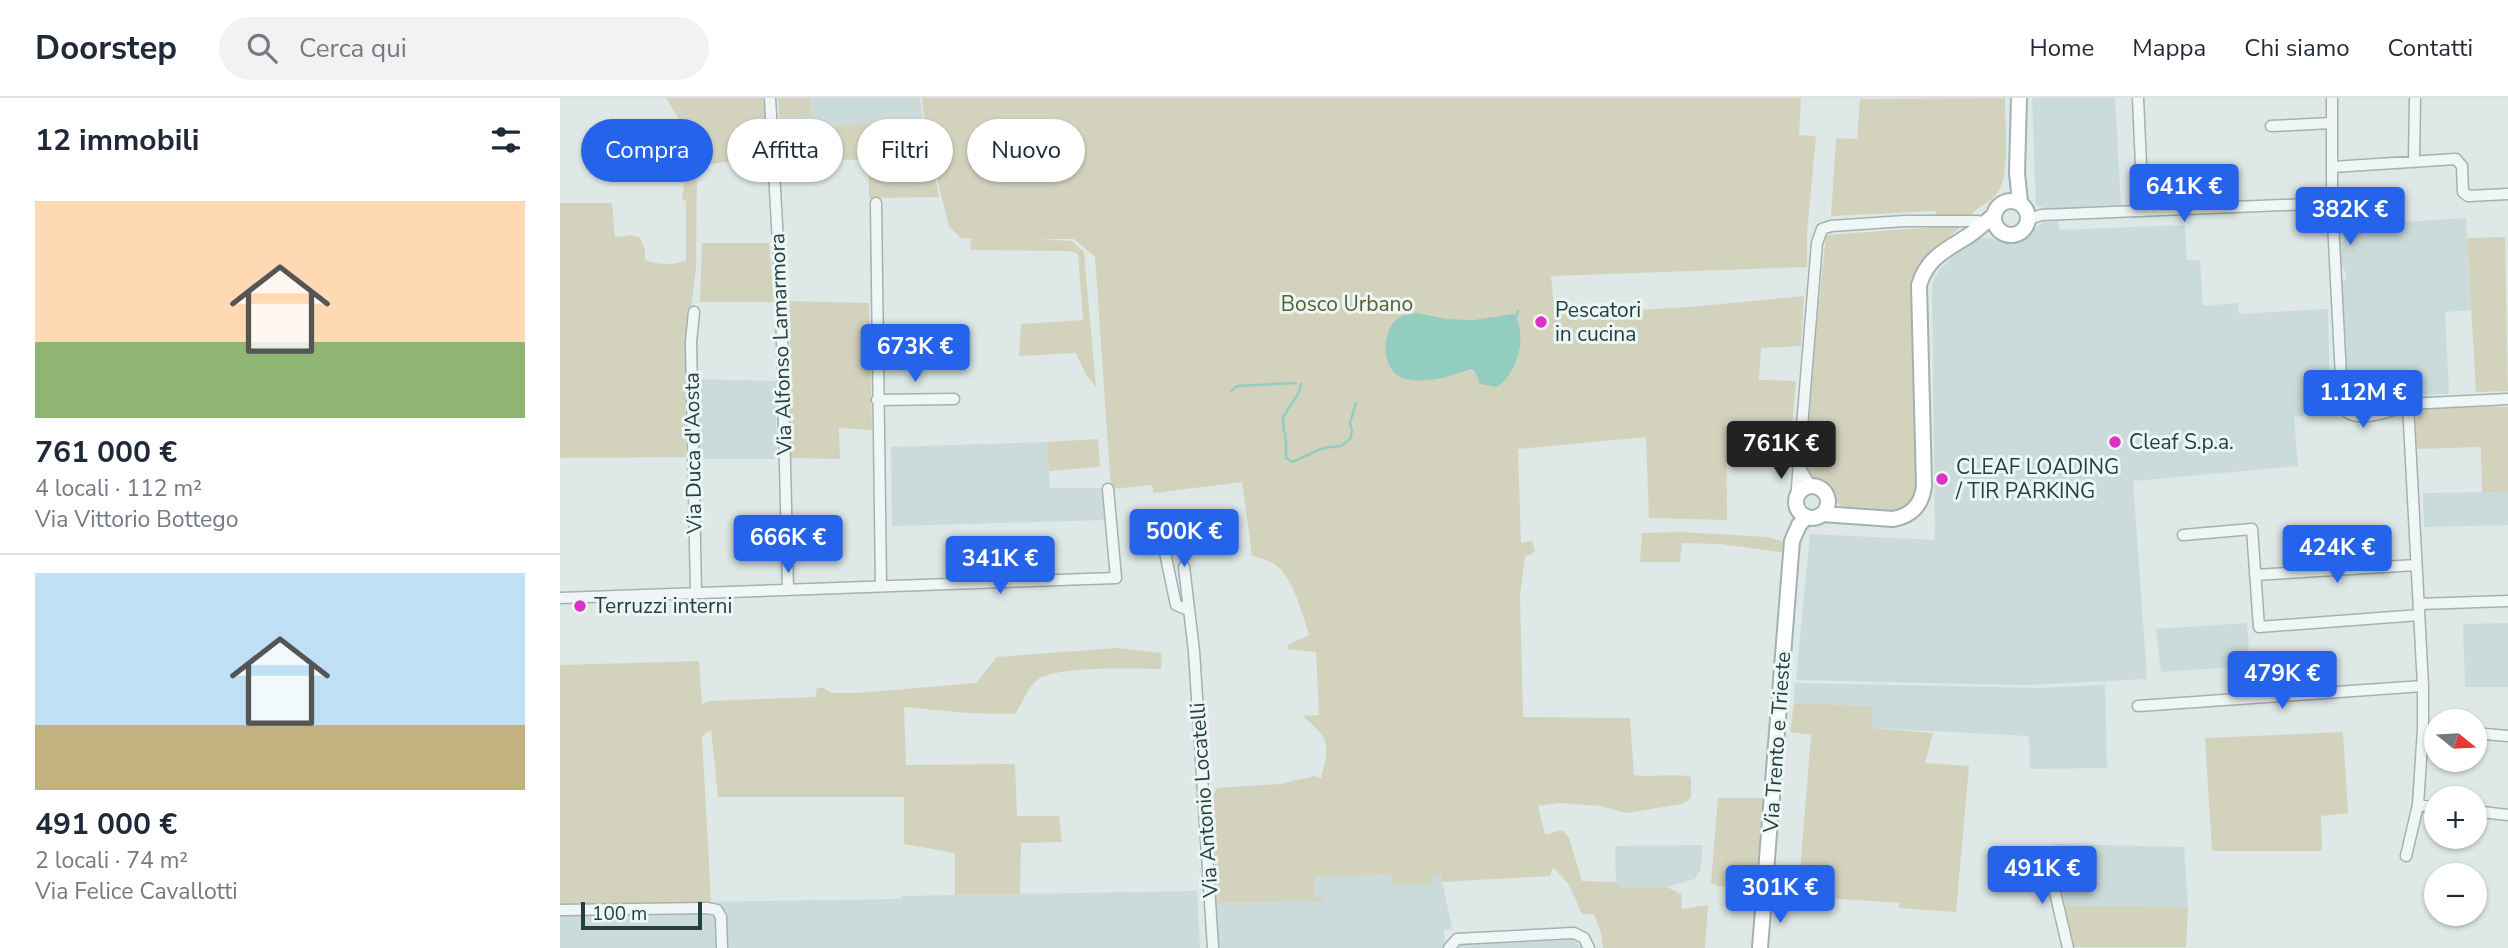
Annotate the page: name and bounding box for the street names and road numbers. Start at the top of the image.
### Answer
street label: Via Alfonso Lamarmora [763,233,799,456]
street label: Via Duca d'Aosta [678,372,708,535]
street label: Via Trento e Trieste [1757,651,1797,834]
street label: Via Antonio Locatelli [1183,702,1225,899]

